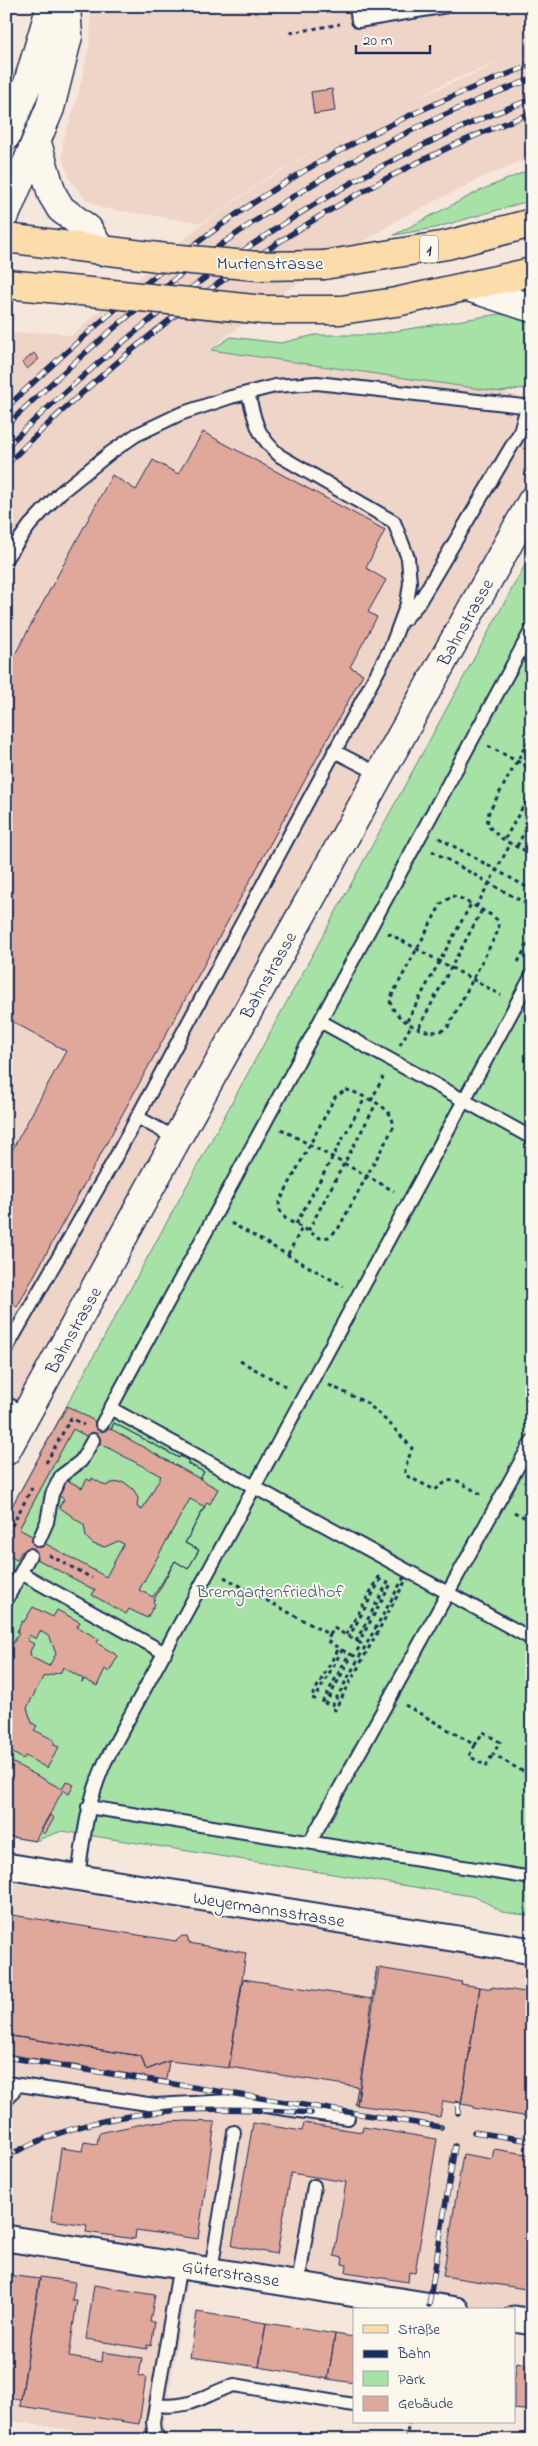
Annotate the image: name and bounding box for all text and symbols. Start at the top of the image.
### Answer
scale bar [356,22,429,54]
text: 20 m [363,30,393,52]
road number: 1 [420,235,438,262]
street label: Murtenstrasse [217,252,324,278]
street label: Bahnstrasse [432,574,502,672]
street label: Bahnstrasse [235,927,305,1025]
street label: Bahnstrasse [40,1282,110,1380]
park label: Bremgartenfriedhof [195,1580,344,1607]
street label: Weyermannsstrasse [191,1886,347,1936]
street label: Güterstrasse [180,2254,282,2296]
legend [353,2308,516,2424]
text: Straße [398,2319,440,2341]
text: Bahn [397,2343,431,2365]
text: Park [398,2369,426,2391]
text: Gebäude [398,2393,454,2415]

